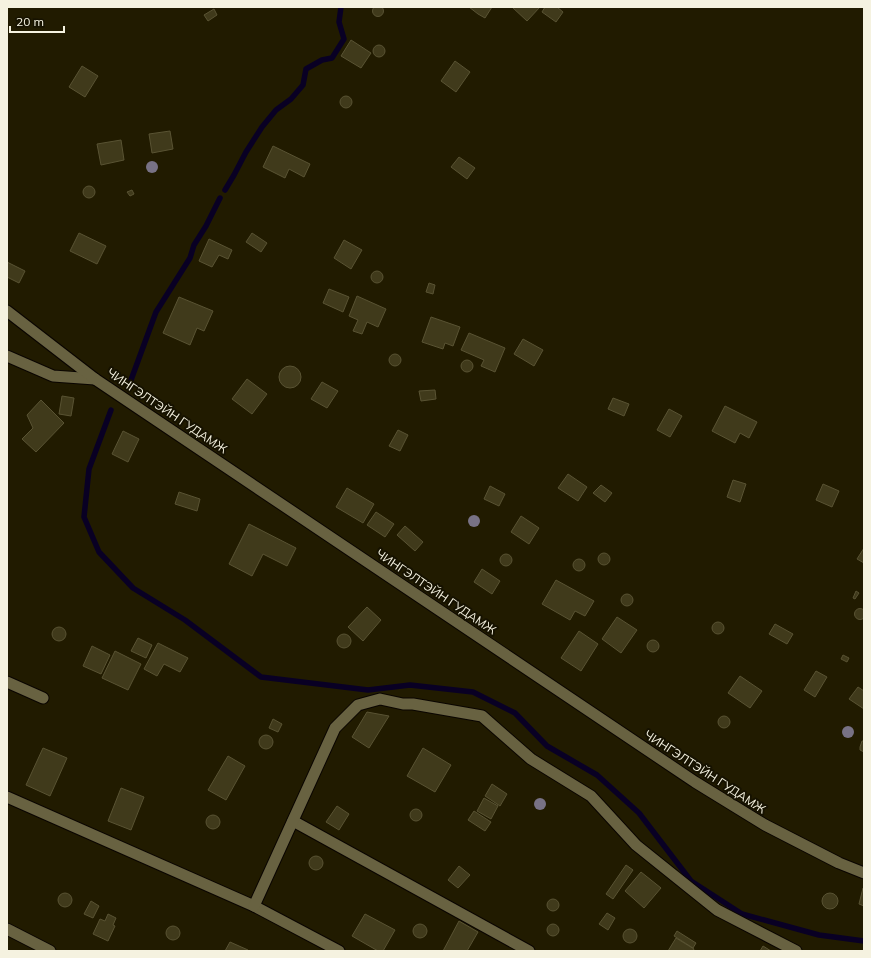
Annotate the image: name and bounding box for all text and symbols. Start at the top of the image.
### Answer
scale bar [10,8,64,34]
text: 20 m [16,14,44,29]
street label: ЧИНГЭЛТЭЙН ГУДАМЖ [104,365,230,457]
street label: ЧИНГЭЛТЭЙН ГУДАМЖ [373,546,499,638]
street label: ЧИНГЭЛТЭЙН ГУДАМЖ [642,727,769,817]

